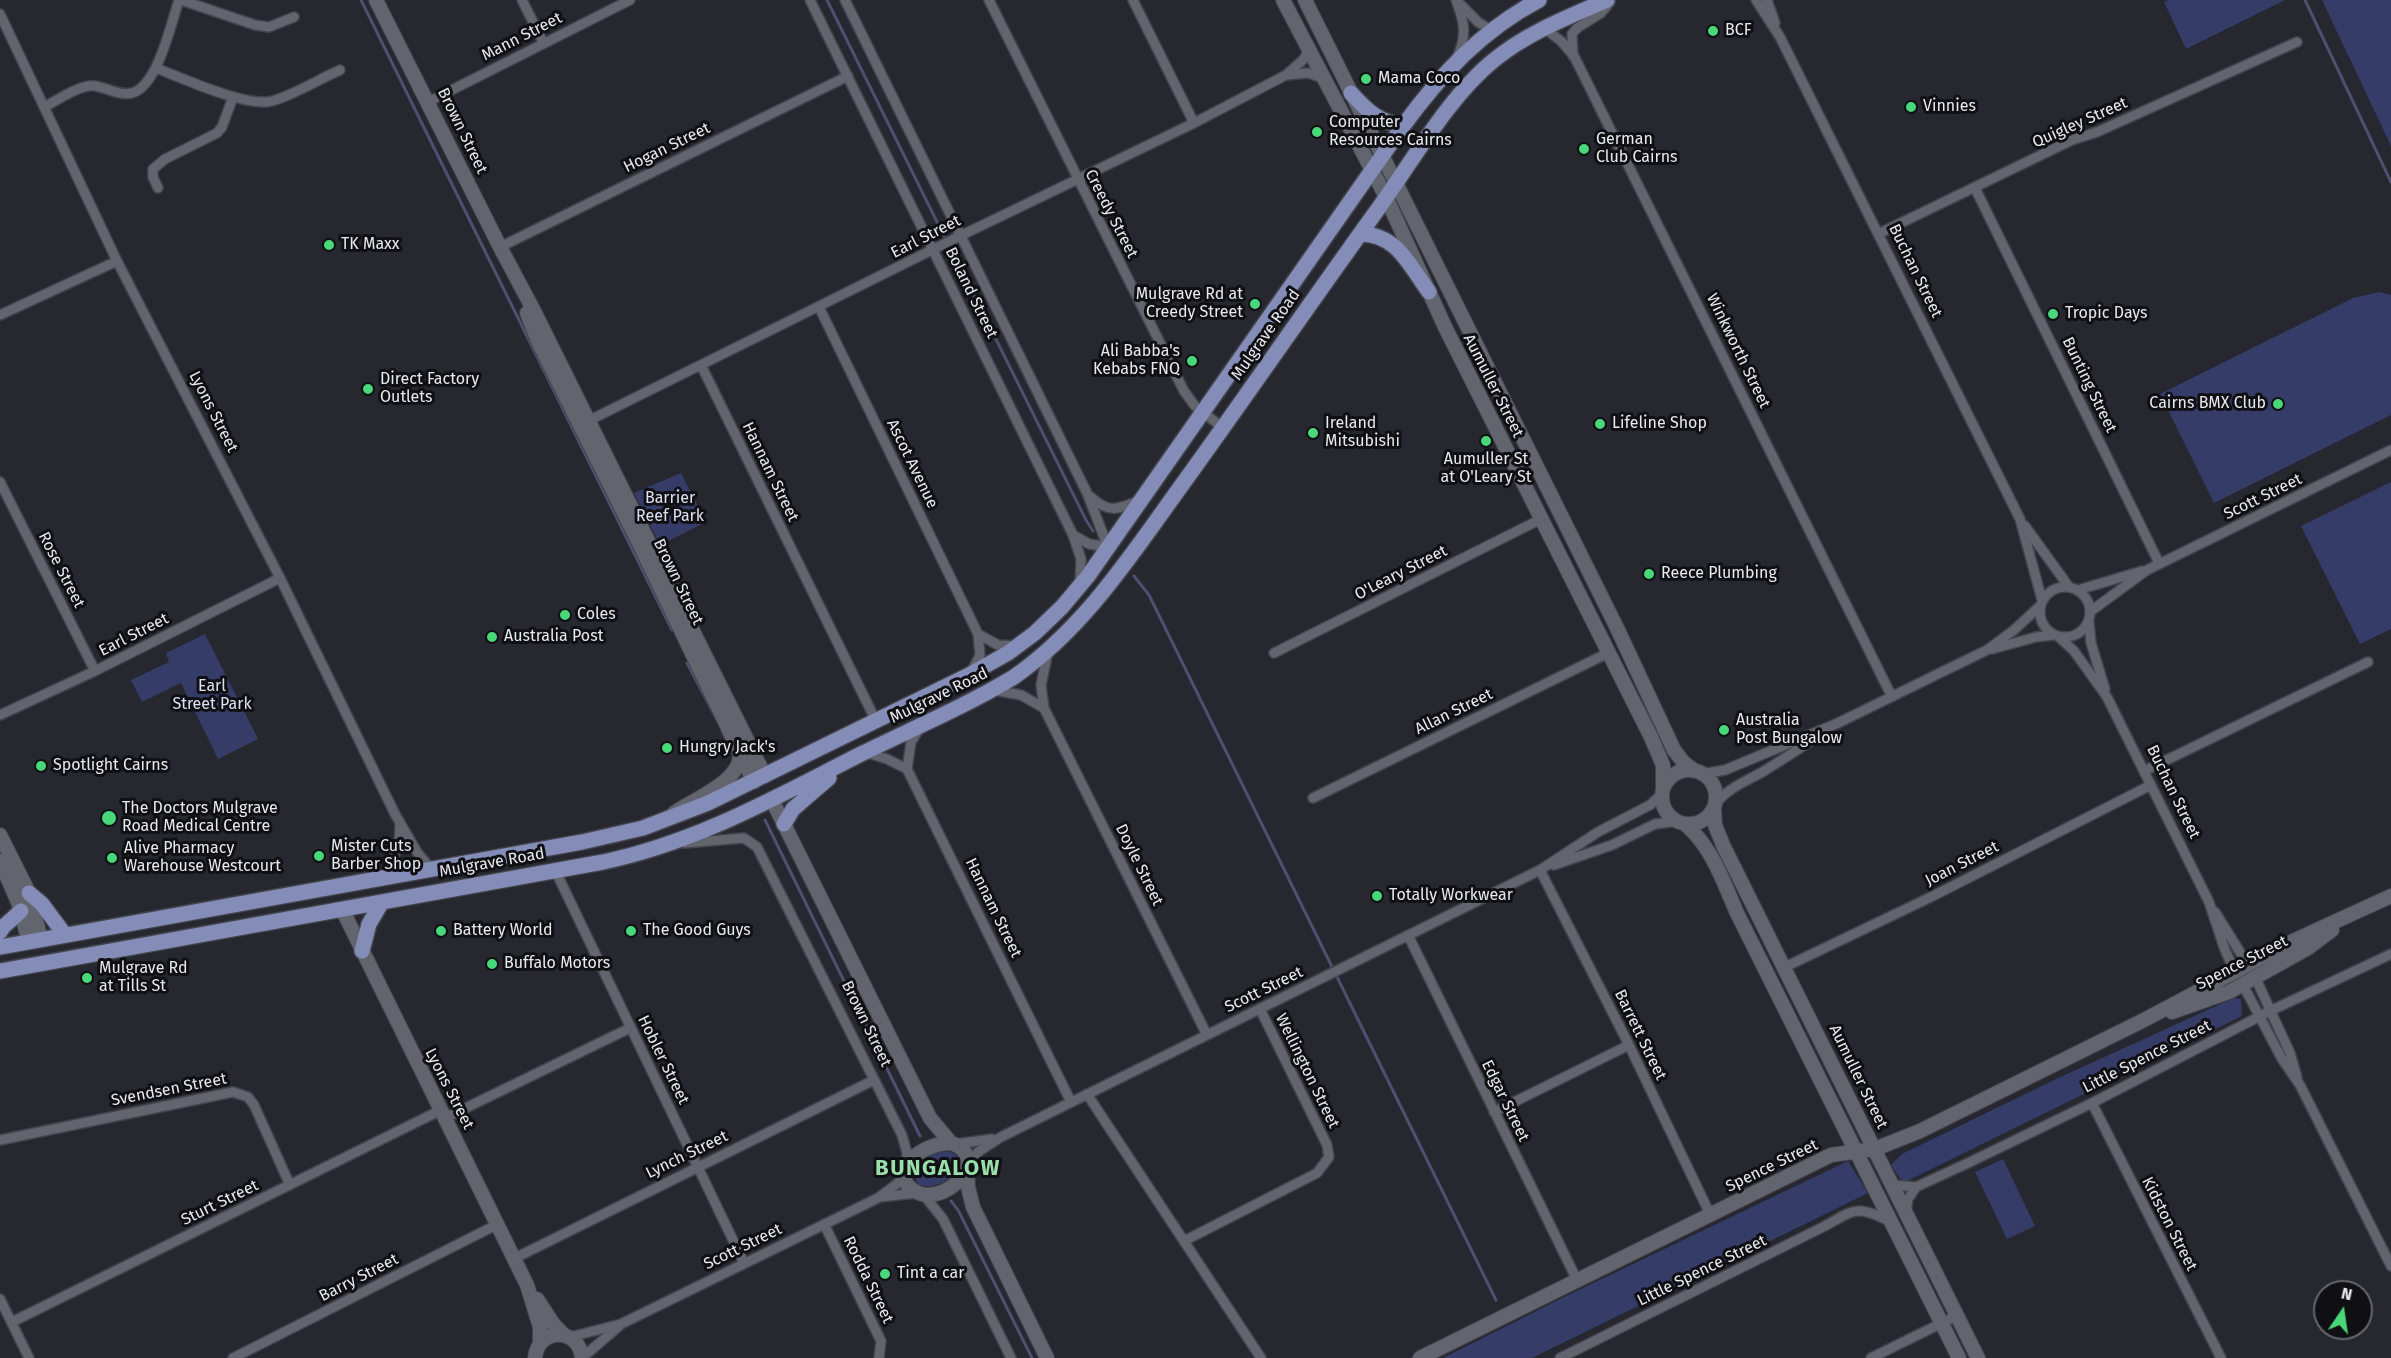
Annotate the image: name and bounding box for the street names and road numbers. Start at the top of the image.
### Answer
street label: Mann Street [479,9,565,65]
street label: Brown Street [433,85,491,177]
street label: Quigley Street [2030,93,2130,153]
street label: Hogan Street [621,119,713,177]
street label: Creedy Street [1080,166,1142,262]
street label: Earl Street [888,211,964,263]
street label: Buchan Street [1884,221,1946,321]
street label: Boland Street [941,244,1001,342]
street label: Mulgrave Road [1228,286,1304,384]
street label: Winkworth Street [1702,291,1774,411]
street label: Aumuller Street [1459,331,1527,441]
street label: Bunting Street [2058,334,2120,436]
street label: Lyons Street [184,368,242,456]
street label: Ascot Avenue [882,416,942,512]
street label: Hannam Street [738,419,802,525]
street label: Scott Street [2221,470,2305,524]
street label: Rose Street [34,529,88,611]
street label: Brown Street [649,536,707,628]
street label: O'Leary Street [1352,541,1450,605]
street label: Earl Street [96,609,172,661]
street label: Mulgrave Road [887,664,991,728]
street label: Allan Street [1412,685,1496,739]
street label: Buchan Street [2142,742,2204,842]
street label: Doyle Street [1111,821,1167,909]
street label: Joan Street [1922,837,2002,891]
street label: Mulgrave Road [438,844,546,882]
street label: Hannam Street [961,855,1025,961]
street label: Spence Street [2193,932,2291,994]
street label: Scott Street [1222,963,1306,1017]
street label: Brown Street [837,978,895,1070]
street label: Barrett Street [1610,987,1670,1083]
street label: Wellington Street [1271,1010,1343,1132]
street label: Hobler Street [633,1012,693,1108]
street label: Little Spence Street [2080,1016,2214,1098]
street label: Aumuller Street [1825,1022,1891,1132]
street label: Lyons Street [420,1045,478,1133]
street label: Edgar Street [1477,1057,1533,1145]
street label: Svendsen Street [110,1069,228,1111]
street label: Lynch Street [643,1127,731,1183]
street label: Spence Street [1723,1135,1821,1197]
street label: Kidston Street [2137,1174,2201,1274]
street label: Sturt Street [178,1176,262,1230]
street label: Scott Street [701,1220,785,1274]
street label: Little Spence Street [1634,1231,1770,1311]
street label: Rodda Street [839,1233,897,1327]
street label: Barry Street [316,1250,402,1306]

